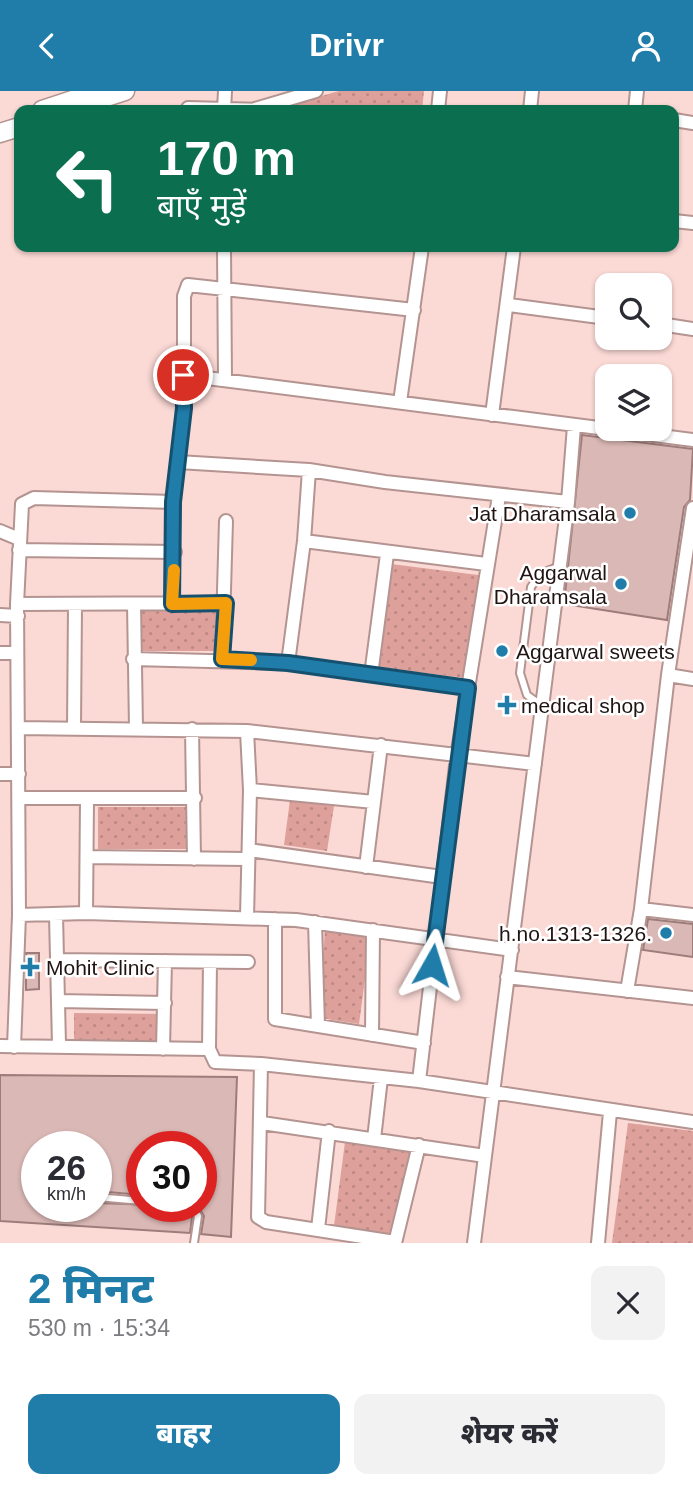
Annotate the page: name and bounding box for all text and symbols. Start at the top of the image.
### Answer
icon: back [28,27,66,65]
text: Drivr [309,27,384,63]
icon: person [627,27,665,65]
text: 170 m [157,131,296,185]
icon: left [42,133,133,224]
text: बाएँ मुड़ें [157,188,246,224]
map controls [595,273,672,441]
button: search [595,273,672,350]
pin [153,345,213,405]
icon: arrive [164,356,202,394]
button: layers [595,364,672,441]
place label: Jat Dharamsala [469,502,616,525]
marker: Jat Dharamsala [622,505,638,521]
place label: Aggarwal Dharamsala [494,561,607,608]
marker: Aggarwal Dharamsala [613,576,629,592]
place label: Aggarwal sweets [516,640,675,663]
marker: Aggarwal sweets [494,643,510,659]
place label: medical shop [521,694,645,717]
marker: medical shop [499,697,515,713]
place label: h.no.1313-1326. [499,922,652,945]
marker: h.no.1313-1326. [658,925,674,941]
position arrow [395,928,469,1002]
place label: Mohit Clinic [46,956,155,979]
marker: Mohit Clinic [20,957,40,977]
speed limit sign: 30 [126,1131,217,1222]
text: 26 [47,1148,86,1187]
text: km/h [47,1184,86,1204]
text: 2 मिनट [28,1265,153,1312]
button: close [591,1266,665,1340]
text: 530 m · 15:34 [28,1315,170,1341]
button: बाहर [28,1394,340,1474]
button: शेयर करें [354,1394,665,1474]

